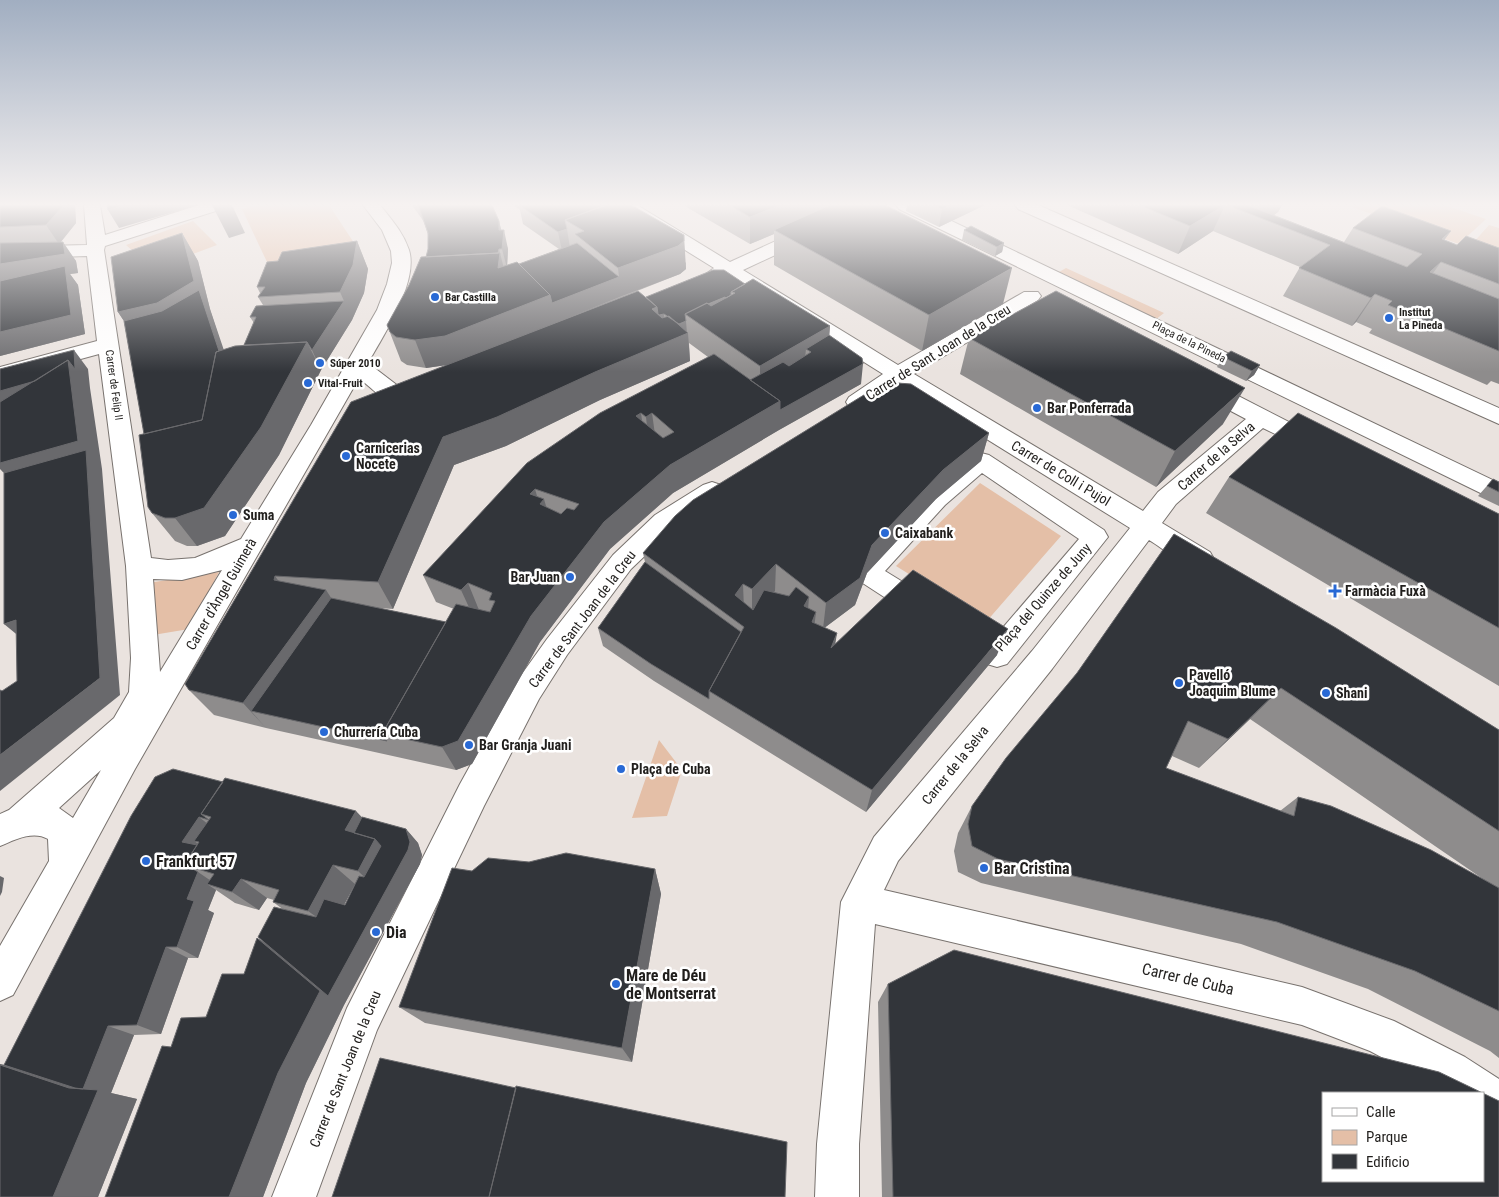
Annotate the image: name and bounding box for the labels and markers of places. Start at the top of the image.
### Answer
marker: Bar Castilla [429,291,441,303]
place label: Bar Castilla [445,291,496,304]
place label: Institut La Pineda [1399,306,1442,332]
marker: Institut La Pineda [1383,312,1395,324]
marker: Súper 2010 [314,357,326,369]
place label: Súper 2010 [330,357,381,370]
marker: Vital-Fruit [302,377,314,389]
place label: Vital-Fruit [318,377,363,390]
place label: Bar Ponferrada [1047,400,1132,416]
marker: Bar Ponferrada [1031,402,1043,414]
place label: Carnicerias Nocete [356,440,420,472]
marker: Carnicerias Nocete [340,450,352,462]
place label: Suma [243,507,275,523]
marker: Suma [227,509,239,521]
place label: Caixabank [895,525,953,541]
marker: Caixabank [879,527,891,539]
place label: Bar Juan [510,569,560,585]
marker: Bar Juan [564,571,576,583]
place label: Farmàcia Fuxà [1345,583,1426,599]
marker: Farmàcia Fuxà [1329,585,1341,597]
place label: Pavelló Joaquim Blume [1189,667,1276,699]
marker: Pavelló Joaquim Blume [1173,677,1185,689]
place label: Shani [1336,685,1367,701]
marker: Shani [1320,687,1332,699]
place label: Churrería Cuba [334,724,419,740]
marker: Churrería Cuba [318,726,330,738]
place label: Bar Granja Juani [479,737,571,753]
marker: Bar Granja Juani [463,739,475,751]
place label: Plaça de Cuba [631,761,711,777]
marker: Plaça de Cuba [615,763,627,775]
place label: Frankfurt 57 [156,852,235,871]
marker: Frankfurt 57 [140,855,152,867]
place label: Bar Cristina [994,859,1070,878]
marker: Bar Cristina [978,862,990,874]
place label: Dia [386,923,407,942]
marker: Dia [370,926,382,938]
place label: Mare de Déu de Montserrat [626,966,716,1003]
marker: Mare de Déu de Montserrat [610,978,622,990]

